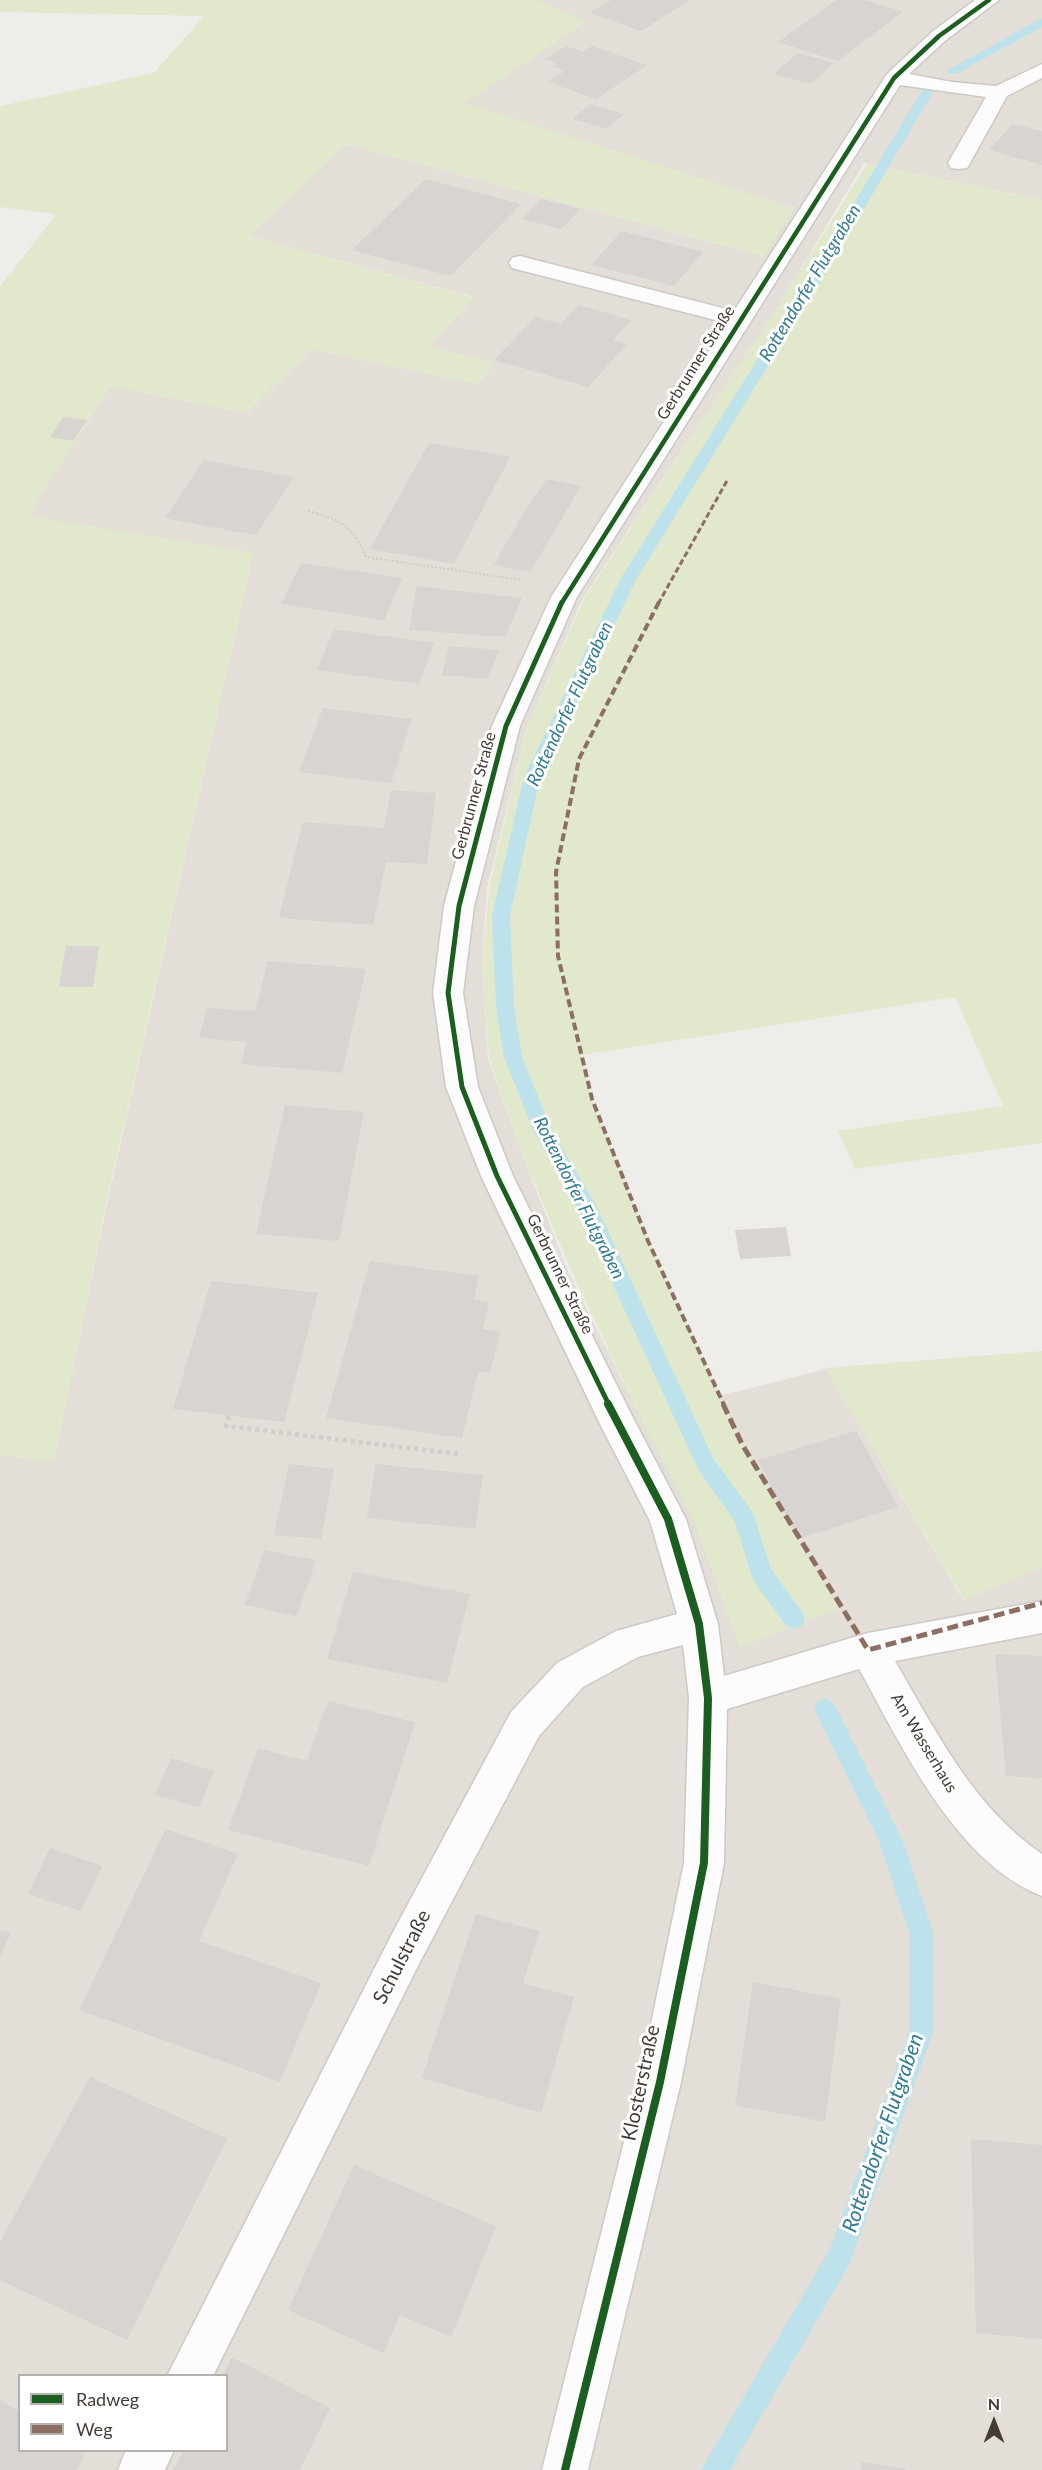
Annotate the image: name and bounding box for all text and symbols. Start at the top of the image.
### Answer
water label: Rottendorfer Flutgraben [755,201,865,365]
street label: Gerbrunner Straße [653,302,739,424]
water label: Rottendorfer Flutgraben [522,618,618,790]
street label: Gerbrunner Straße [448,730,500,862]
water label: Rottendorfer Flutgraben [529,1113,629,1283]
street label: Gerbrunner Straße [523,1211,597,1337]
street label: Am Wasserhaus [887,1690,961,1796]
street label: Schulstraße [368,1906,436,2008]
street label: Klosterstraße [617,2023,665,2143]
water label: Rottendorfer Flutgraben [837,2030,929,2236]
legend [18,2374,228,2452]
text: Radweg [76,2388,139,2410]
north arrow [964,2392,1024,2452]
text: N [988,2394,1000,2413]
text: Weg [76,2418,113,2440]

